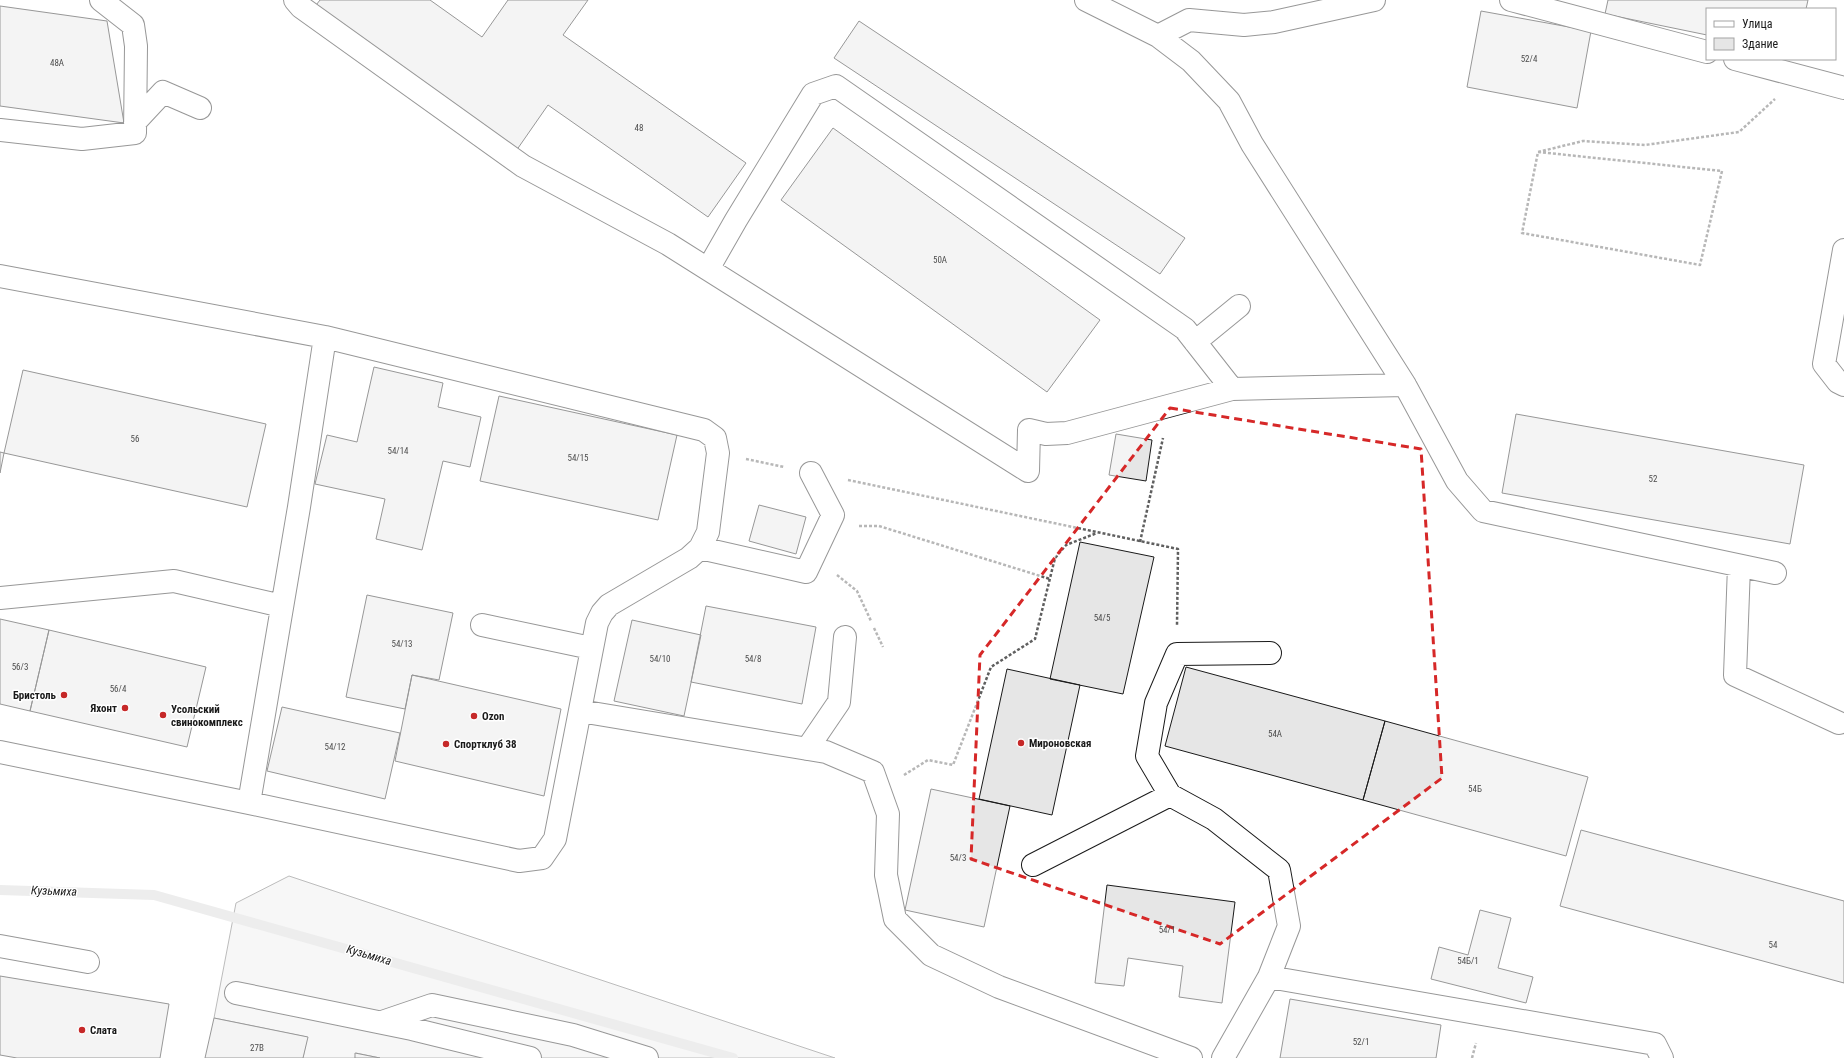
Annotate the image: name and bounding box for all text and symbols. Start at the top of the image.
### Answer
legend [1706,8,1836,60]
text: Улица [1742,17,1773,31]
text: Здание [1742,37,1779,51]
house number: 52/4 [1521,54,1538,64]
house number: 48А [50,58,64,68]
house number: 48 [635,123,643,133]
house number: 50А [933,255,947,265]
house number: 56 [131,434,139,444]
house number: 54/14 [387,446,409,456]
house number: 54/15 [567,453,589,463]
house number: 52 [1649,474,1658,484]
house number: 54/5 [1094,613,1111,623]
house number: 54/13 [391,639,413,649]
house number: 54/10 [649,654,671,664]
house number: 54/8 [745,654,761,664]
house number: 56/3 [12,662,28,672]
house number: 56/4 [110,684,127,694]
place label: Бристоль [13,689,57,702]
marker: Бристоль [59,690,69,700]
place label: Яхонт [90,702,117,715]
marker: Яхонт [120,703,130,713]
place label: Усольский свинокомплекс [171,703,243,729]
marker: Усольский свинокомплекс [158,710,168,720]
place label: Ozon [482,710,504,723]
marker: Ozon [469,711,479,721]
house number: 54А [1268,729,1282,739]
place label: Мироновская [1029,737,1091,750]
place label: Спортклуб 38 [454,738,517,751]
marker: Мироновская [1016,738,1026,748]
marker: Спортклуб 38 [441,739,451,749]
house number: 54/12 [324,742,346,752]
house number: 54Б [1468,784,1482,794]
house number: 54/3 [950,853,966,863]
water label: Кузьмиха [31,883,77,899]
house number: 54/1 [1159,925,1175,935]
house number: 54 [1769,940,1778,950]
water label: Кузьмиха [345,942,393,968]
house number: 54Б/1 [1457,956,1479,966]
place label: Слата [90,1024,117,1037]
marker: Слата [77,1025,87,1035]
house number: 52/1 [1353,1037,1369,1047]
house number: 27В [250,1043,264,1053]

